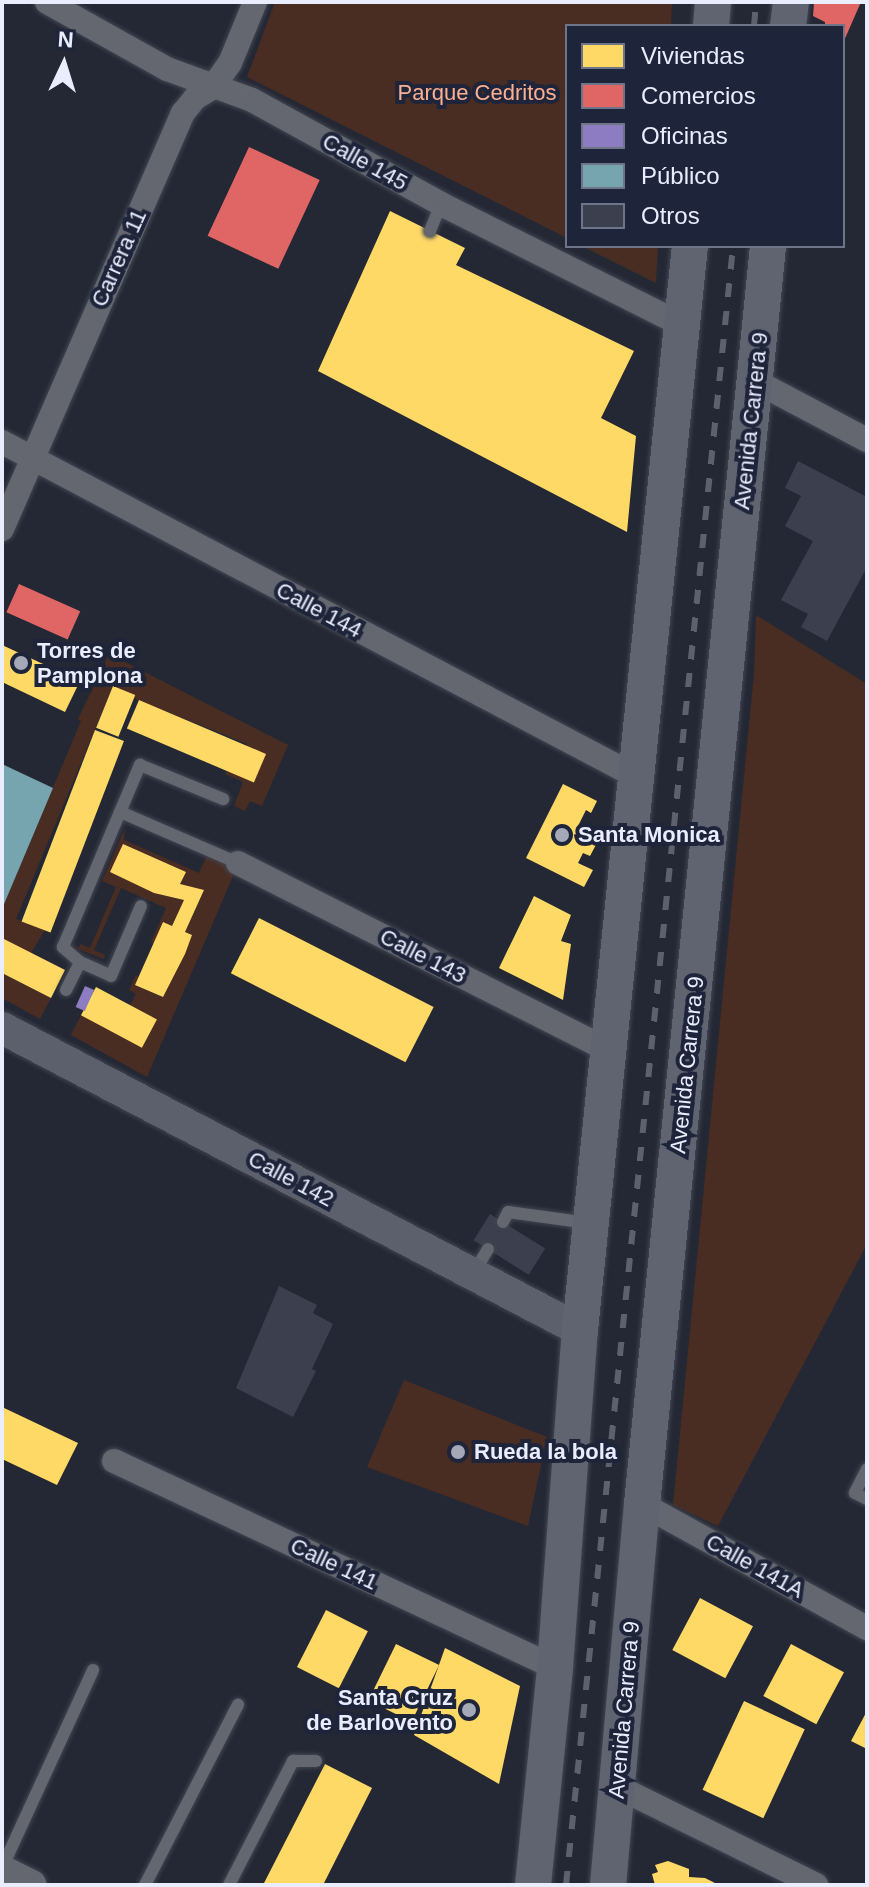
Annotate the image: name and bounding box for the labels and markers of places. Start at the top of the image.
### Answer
place label: Torres de Pamplona [37,637,142,688]
marker: Torres de Pamplona [12,654,30,672]
place label: Santa Monica [578,822,720,848]
marker: Santa Monica [553,826,571,844]
place label: Rueda la bola [474,1439,617,1465]
marker: Rueda la bola [449,1443,467,1461]
place label: Santa Cruz de Barlovento [306,1684,453,1736]
marker: Santa Cruz de Barlovento [460,1701,478,1719]

